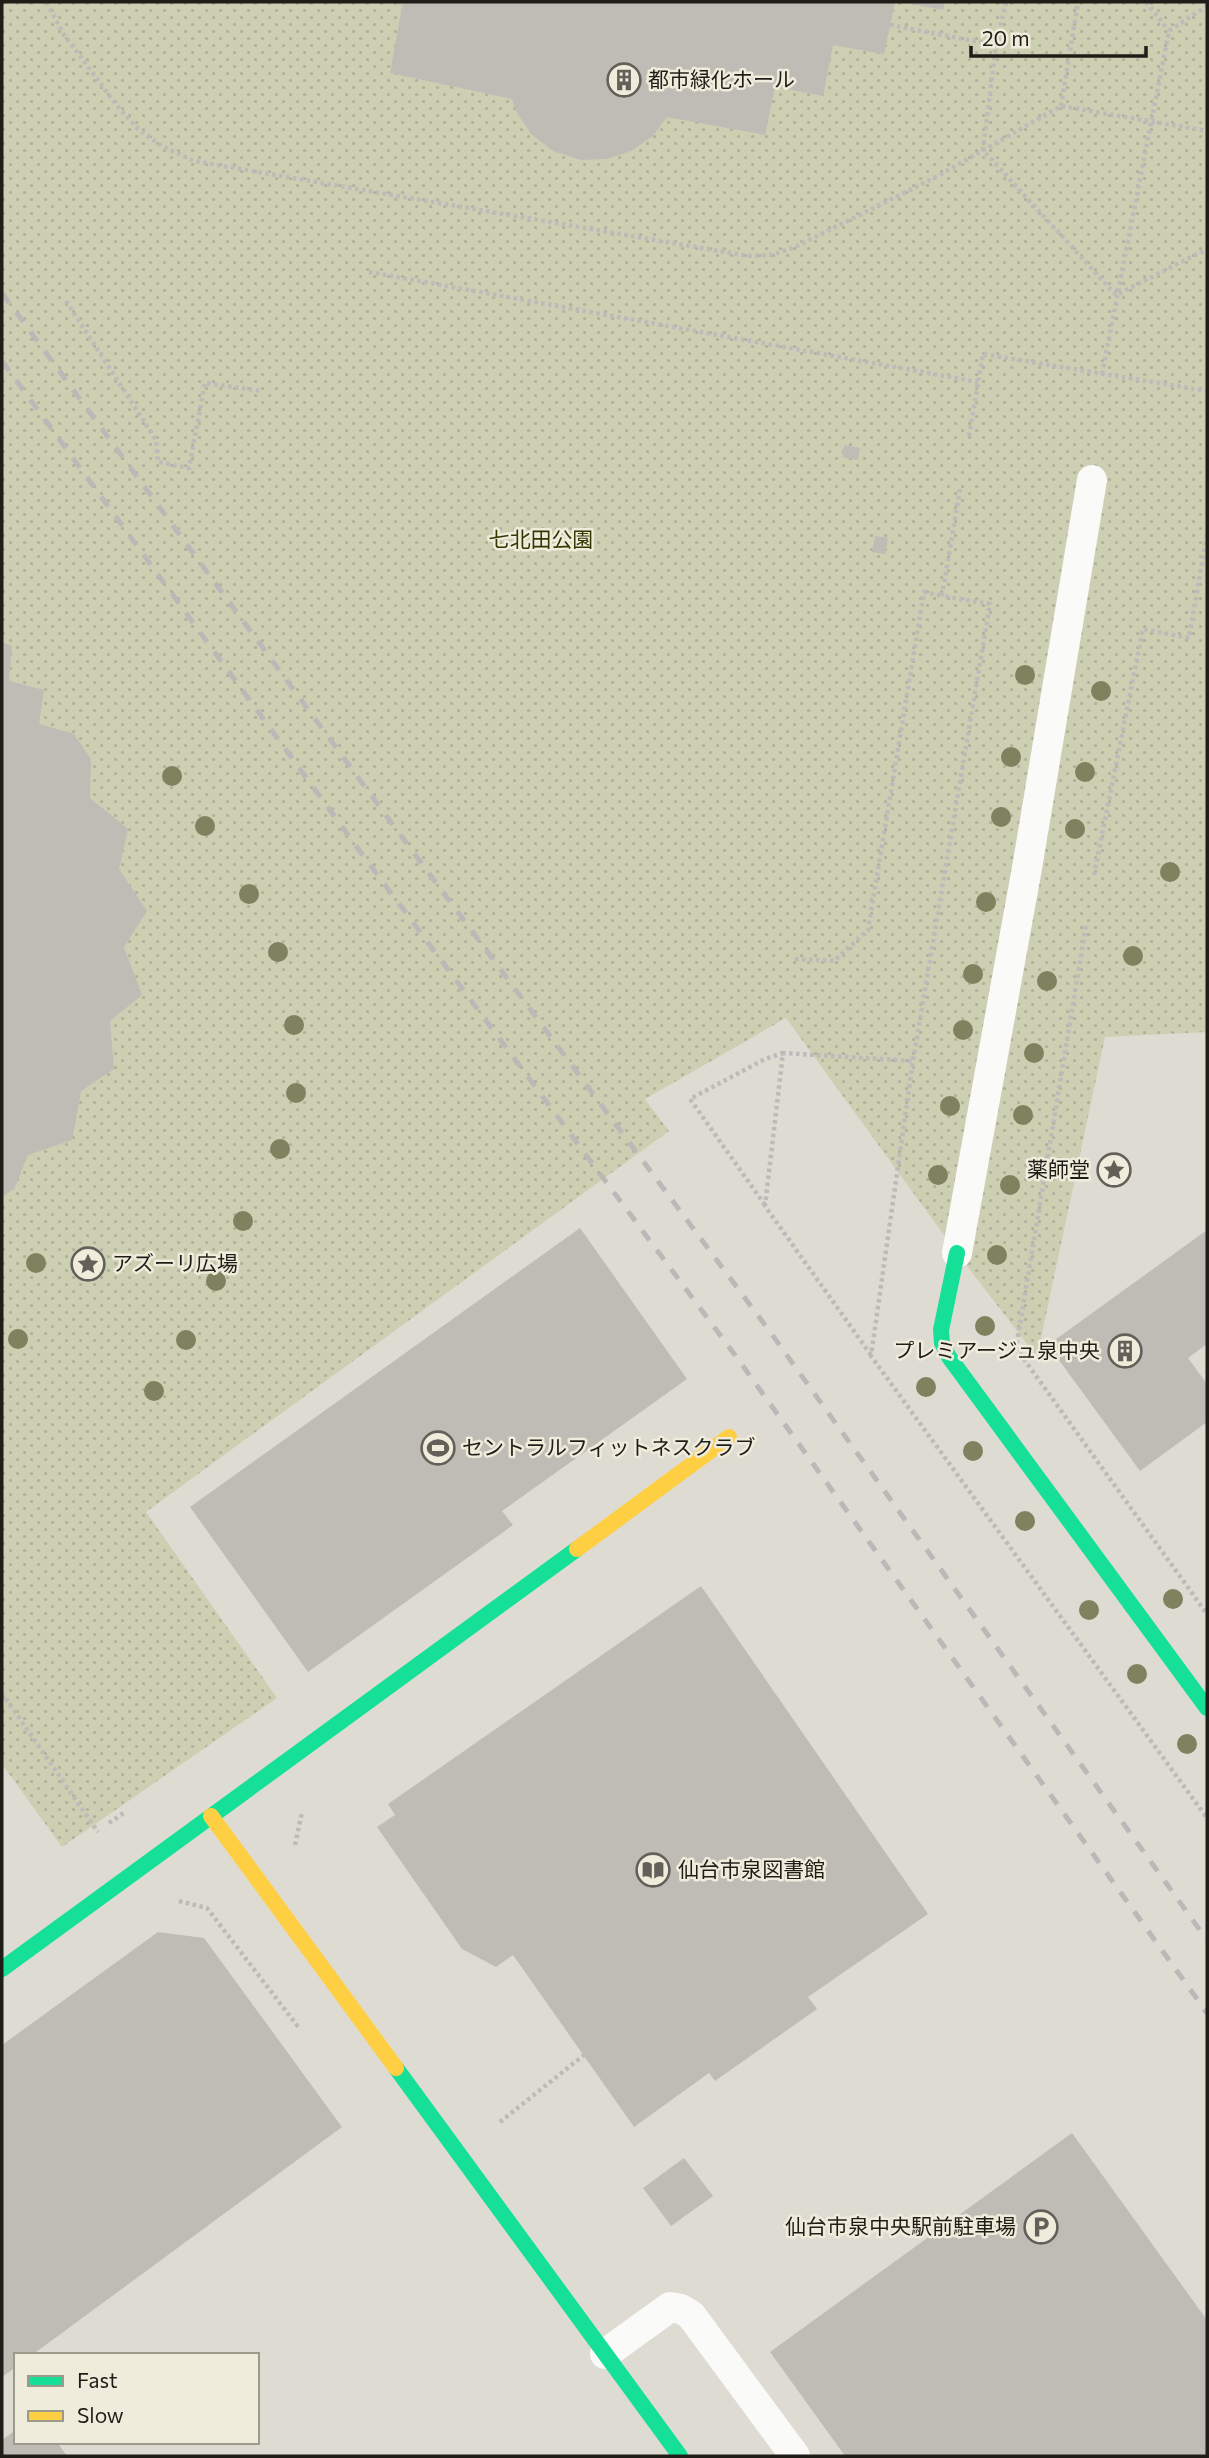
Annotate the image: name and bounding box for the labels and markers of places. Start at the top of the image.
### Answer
building icon: 都市緑化ホール [605,61,643,99]
place label: 都市緑化ホール [648,66,795,91]
place icon: 薬師堂 [1095,1151,1133,1189]
place label: 薬師堂 [1027,1156,1090,1181]
place icon: アズーリ広場 [69,1245,107,1283]
place label: アズーリ広場 [112,1250,238,1275]
building icon: プレミアージュ泉中央 [1106,1332,1144,1370]
place label: プレミアージュ泉中央 [893,1337,1100,1362]
sports icon: セントラルフィットネスクラブ [419,1429,457,1467]
place label: セントラルフィットネスクラブ [462,1434,756,1459]
library icon: 仙台市泉図書館 [634,1851,672,1889]
place label: 仙台市泉図書館 [678,1856,825,1881]
parking icon: 仙台市泉中央駅前駐車場 [1022,2208,1060,2246]
place label: 仙台市泉中央駅前駐車場 [785,2213,1016,2238]

